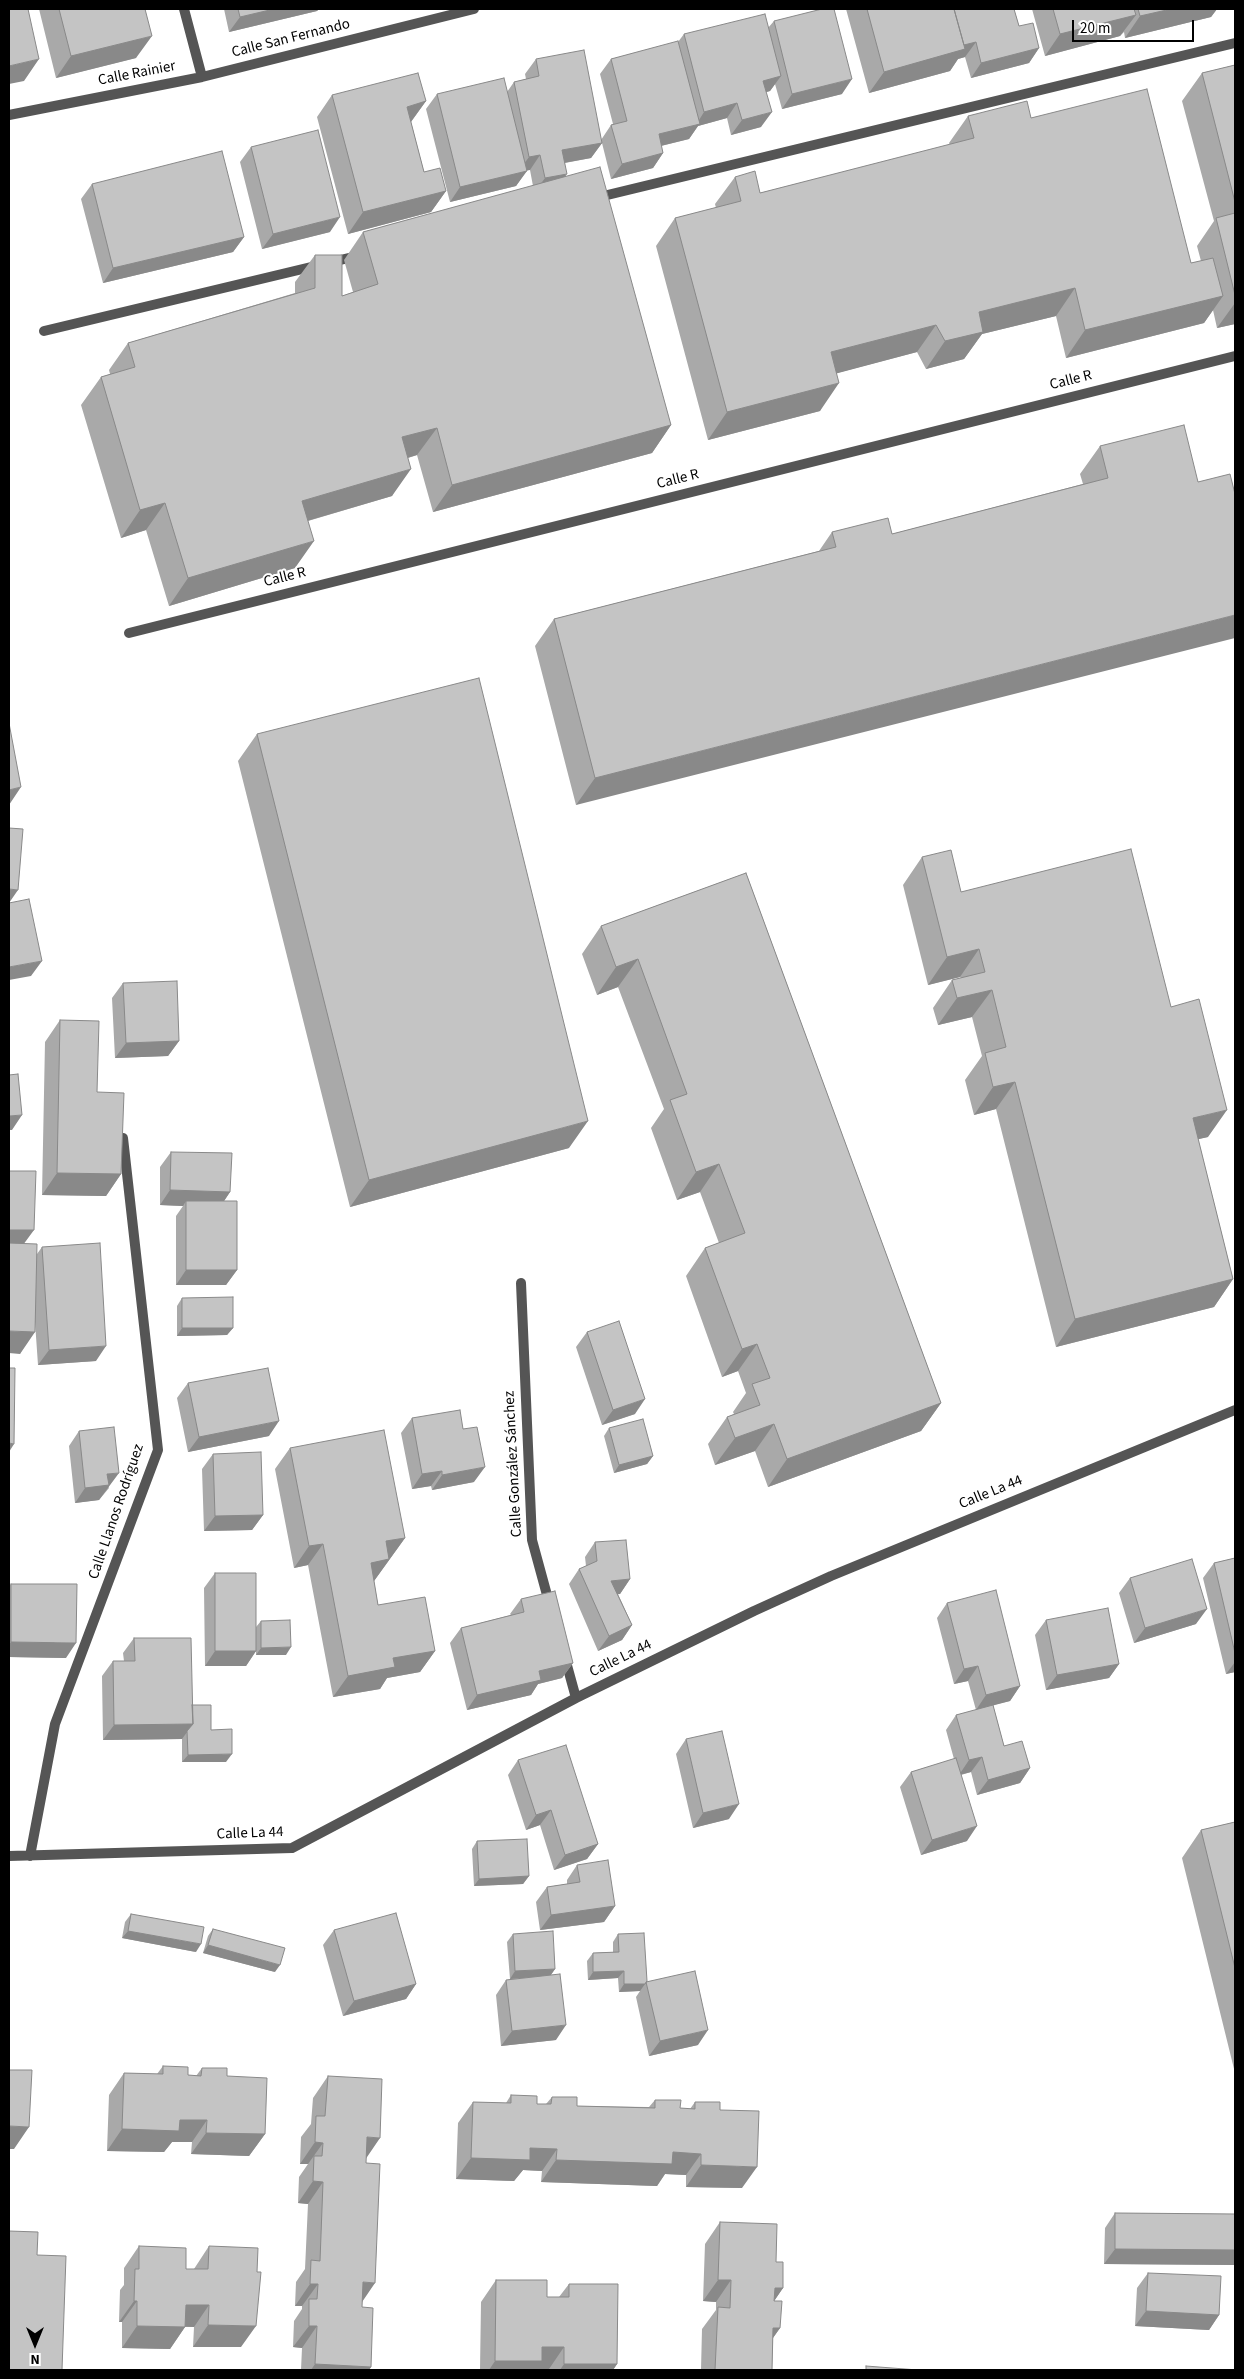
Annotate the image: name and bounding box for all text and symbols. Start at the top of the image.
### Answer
scale bar [1074,10,1196,42]
street label: Calle San Fernando [230,16,352,62]
text: 20 m [1080,18,1110,39]
street label: Calle Rainier [97,58,177,90]
street label: Calle R [1048,367,1094,395]
street label: Calle R [655,466,701,494]
street label: Calle R [262,564,308,592]
street label: Calle González Sánchez [501,1390,527,1538]
street label: Calle Llanos Rodríguez [85,1442,149,1582]
street label: Calle La 44 [957,1472,1025,1514]
street label: Calle La 44 [587,1636,655,1682]
street label: Calle La 44 [216,1824,284,1844]
north arrow [10,2319,60,2369]
text: N [30,2349,40,2369]

